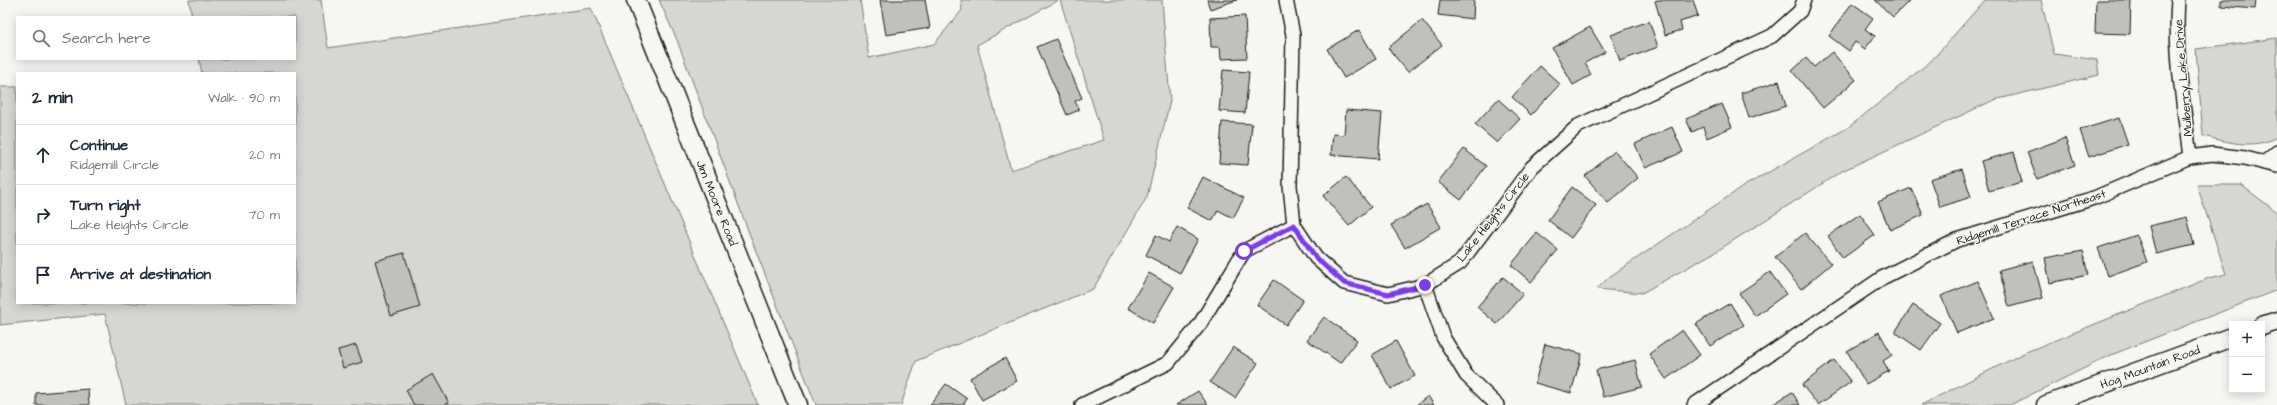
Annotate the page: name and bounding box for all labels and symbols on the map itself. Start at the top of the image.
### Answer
street label: Mulberry Lake Drive [2170,18,2198,137]
street label: Jim Moore Road [692,158,742,249]
street label: Lake Heights Circle [1453,169,1535,266]
street label: Ridgemill Terrace Northeast [1954,185,2109,251]
route start [1235,242,1253,260]
route end [1416,276,1434,294]
street label: Hog Mountain Road [2098,342,2203,394]

